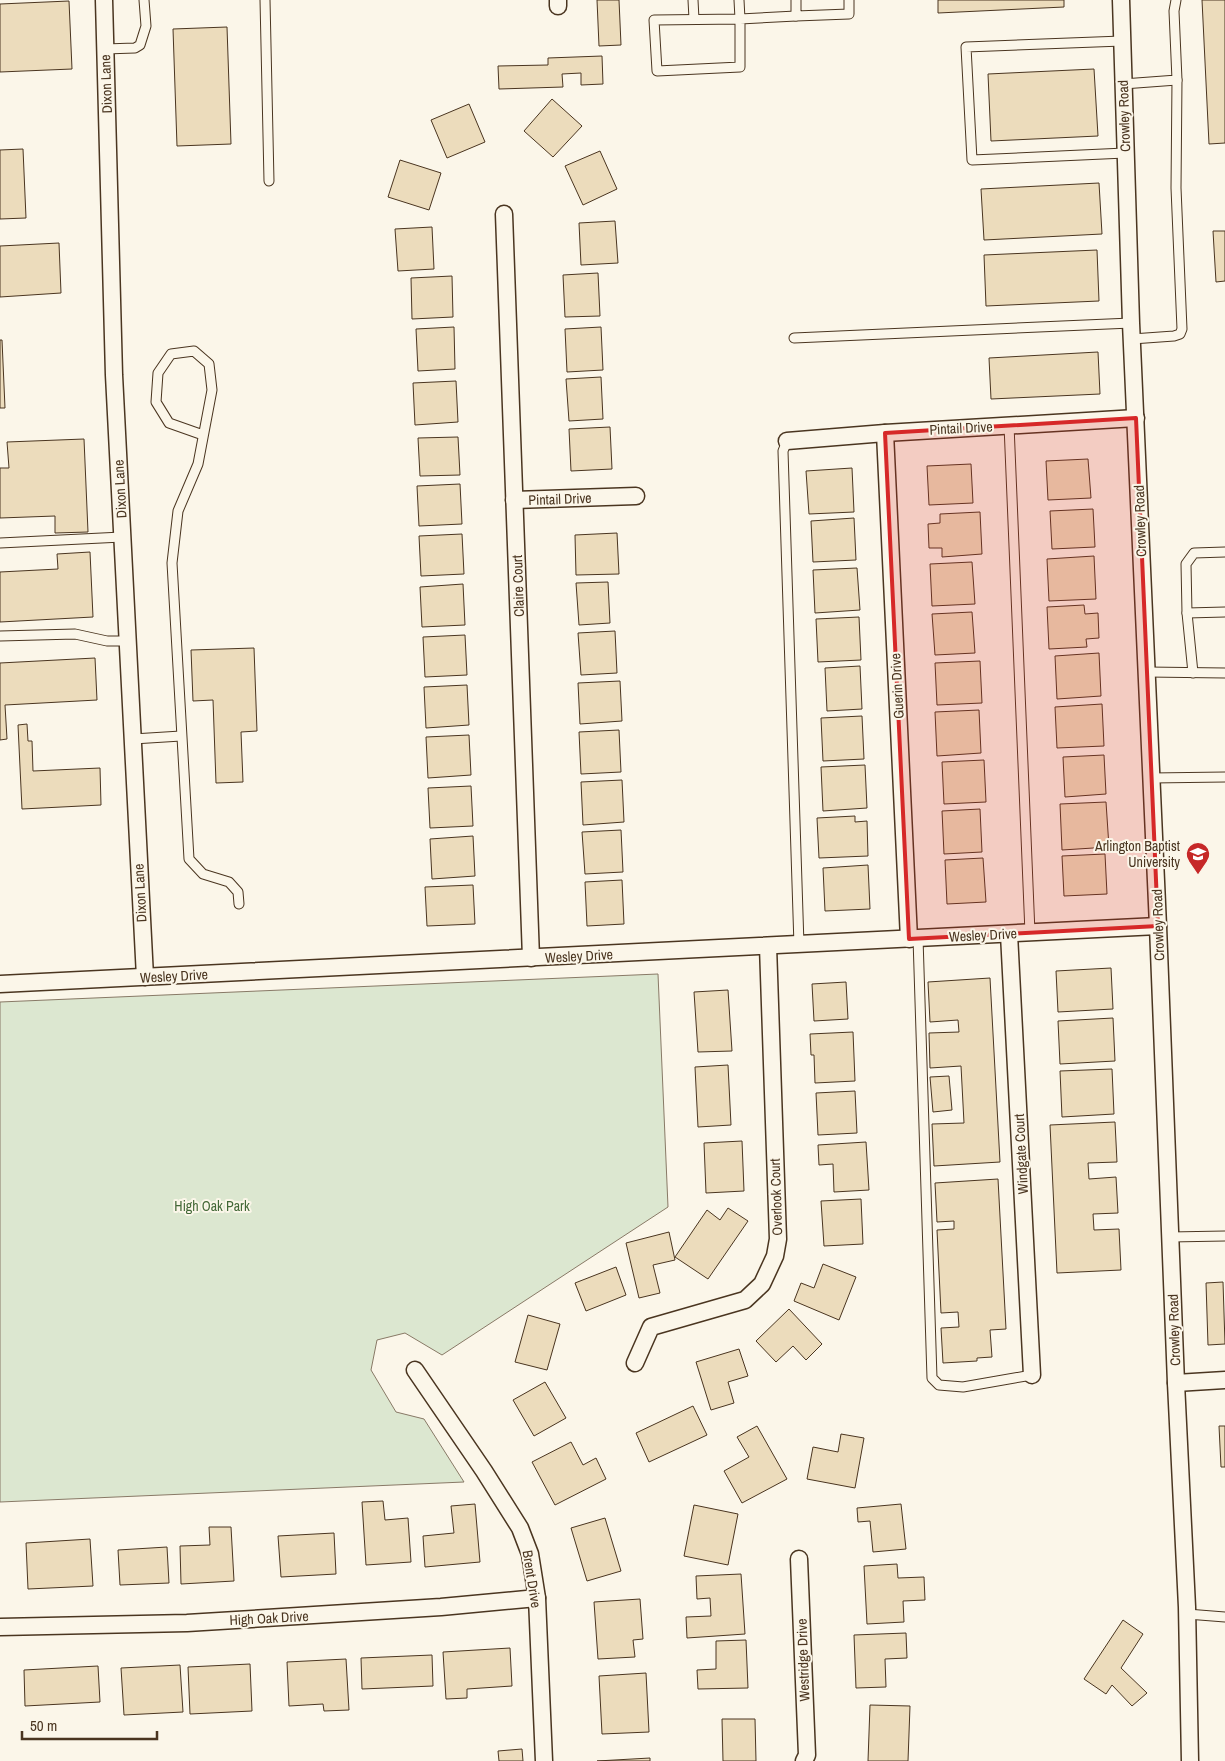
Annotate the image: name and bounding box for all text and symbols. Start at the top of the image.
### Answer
street label: Dixon Lane [96,54,116,114]
street label: Crowley Road [1114,80,1134,152]
street label: Pintail Drive [929,417,993,439]
street label: Dixon Lane [109,459,131,519]
street label: Crowley Road [1130,485,1150,557]
street label: Pintail Drive [528,489,592,509]
street label: Claire Court [508,555,528,617]
street label: Guerin Drive [886,653,908,719]
place label: Arlington Baptist University [1094,837,1180,871]
school or university icon: Arlington Baptist University [1185,841,1211,875]
street label: Dixon Lane [129,863,151,923]
street label: Crowley Road [1148,889,1168,961]
street label: Wesley Drive [949,924,1017,946]
street label: Wesley Drive [545,945,613,967]
street label: Wesley Drive [140,965,208,987]
street label: Windgate Court [1010,1113,1032,1195]
street label: Overlook Court [766,1158,786,1236]
park label: High Oak Park [174,1197,250,1215]
street label: Crowley Road [1164,1294,1184,1366]
street label: Brent Drive [519,1549,545,1609]
street label: High Oak Drive [229,1607,309,1629]
street label: Westridge Drive [793,1618,813,1702]
scale bar [22,1708,158,1740]
text: 50 m [30,1715,57,1736]

